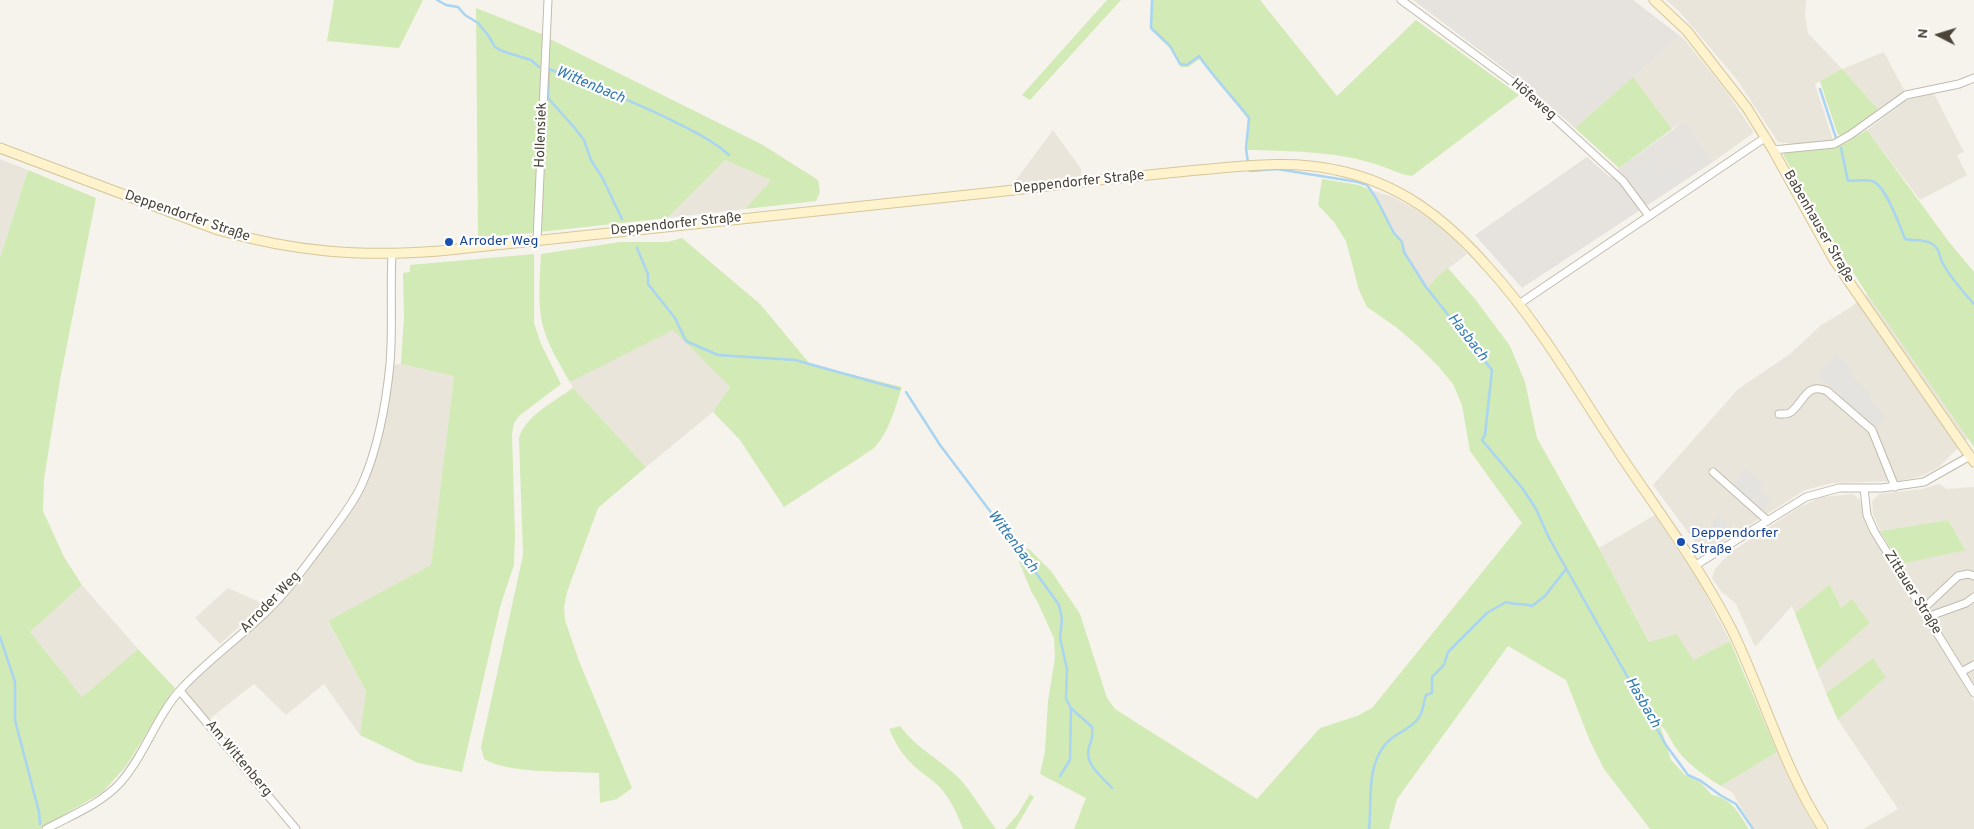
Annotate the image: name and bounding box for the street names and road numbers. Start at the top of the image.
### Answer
street label: Höfeweg [1507,76,1559,124]
street label: Hollensiek [532,102,552,168]
street label: Deppendorfer Straße [1013,168,1145,198]
street label: Babenhauser Straße [1779,168,1857,286]
street label: Deppendorfer Straße [122,188,252,246]
street label: Deppendorfer Straße [610,210,742,240]
street label: Zittauer Straße [1880,548,1944,638]
street label: Arroder Weg [237,569,305,637]
street label: Am Wittenberg [201,717,275,801]

